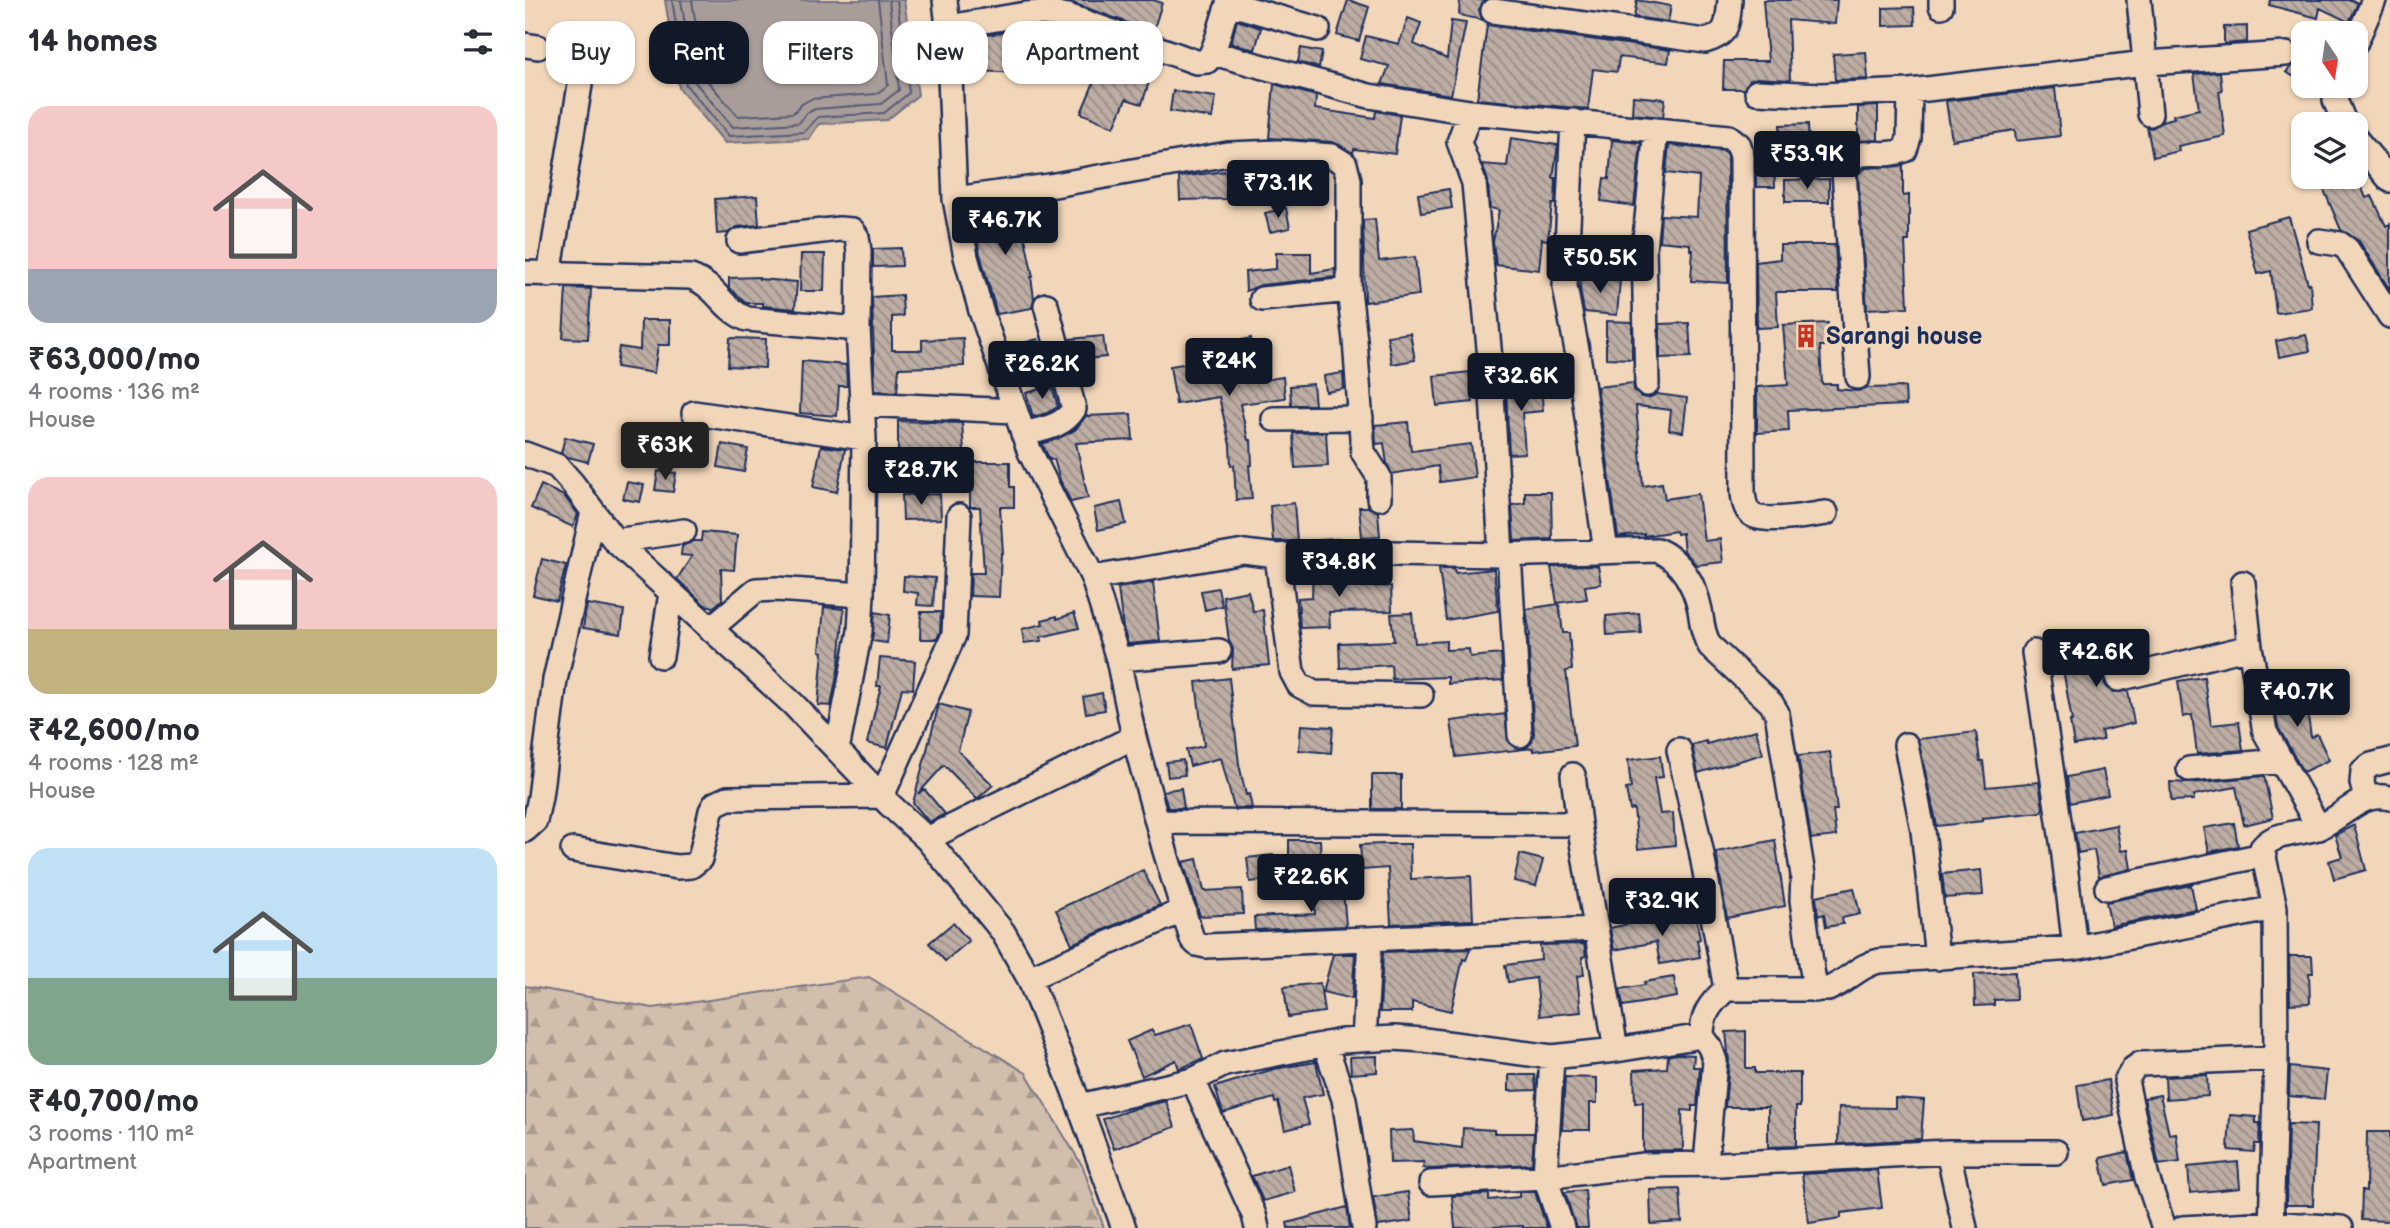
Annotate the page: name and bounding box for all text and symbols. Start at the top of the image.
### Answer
chip: Buy [546,21,635,84]
chip: Rent [649,21,749,84]
chip: Filters [763,21,878,84]
chip: New [892,21,988,84]
chip: Apartment [1002,21,1163,84]
north arrow [2291,21,2368,98]
map controls [2291,21,2368,189]
icon: filters [459,23,497,61]
text: 14 homes [28,24,157,60]
button: layers [2291,112,2368,189]
pin: ₹53.9K [1750,132,1864,191]
text: ₹53.9K [1770,140,1844,168]
icon: home [200,151,326,277]
pin: ₹73.1K [1221,160,1335,220]
text: ₹73.1K [1243,169,1313,197]
pin: ₹46.7K [948,198,1062,257]
text: ₹46.7K [968,206,1042,234]
pin: ₹50.5K [1543,236,1657,295]
text: ₹50.5K [1563,244,1637,272]
building icon: Sarangi house [1792,322,1820,350]
place label: Sarangi house [1826,322,1983,351]
pin: ₹24K [1188,338,1270,398]
text: ₹63,000/mo [28,342,200,378]
pin: ₹26.2K [985,342,1099,401]
text: ₹24K [1201,347,1257,375]
text: ₹26.2K [1004,350,1080,378]
pin: ₹32.6K [1464,354,1578,413]
text: ₹32.6K [1483,362,1559,390]
text: 4 rooms · 136 m² [28,378,200,406]
text: House [28,406,95,434]
pin: ₹63K [624,422,706,482]
text: ₹63K [637,431,693,459]
pin: ₹28.7K [864,448,978,507]
text: ₹28.7K [884,456,958,484]
icon: home [200,522,326,648]
pin: ₹34.8K [1282,540,1396,599]
text: ₹34.8K [1302,548,1376,576]
pin: ₹42.6K [2039,630,2153,689]
text: ₹42.6K [2058,638,2134,666]
pin: ₹40.7K [2240,670,2354,729]
text: ₹40.7K [2260,678,2334,706]
text: ₹42,600/mo [28,713,200,749]
text: 4 rooms · 128 m² [28,749,199,777]
text: House [28,777,95,805]
pin: ₹22.6K [1254,855,1368,914]
text: ₹22.6K [1273,863,1349,891]
pin: ₹32.9K [1605,878,1719,938]
text: ₹32.9K [1625,887,1699,915]
icon: home [200,893,326,1019]
text: ₹40,700/mo [28,1084,199,1120]
text: 3 rooms · 110 m² [28,1120,194,1148]
text: Apartment [28,1148,137,1176]

